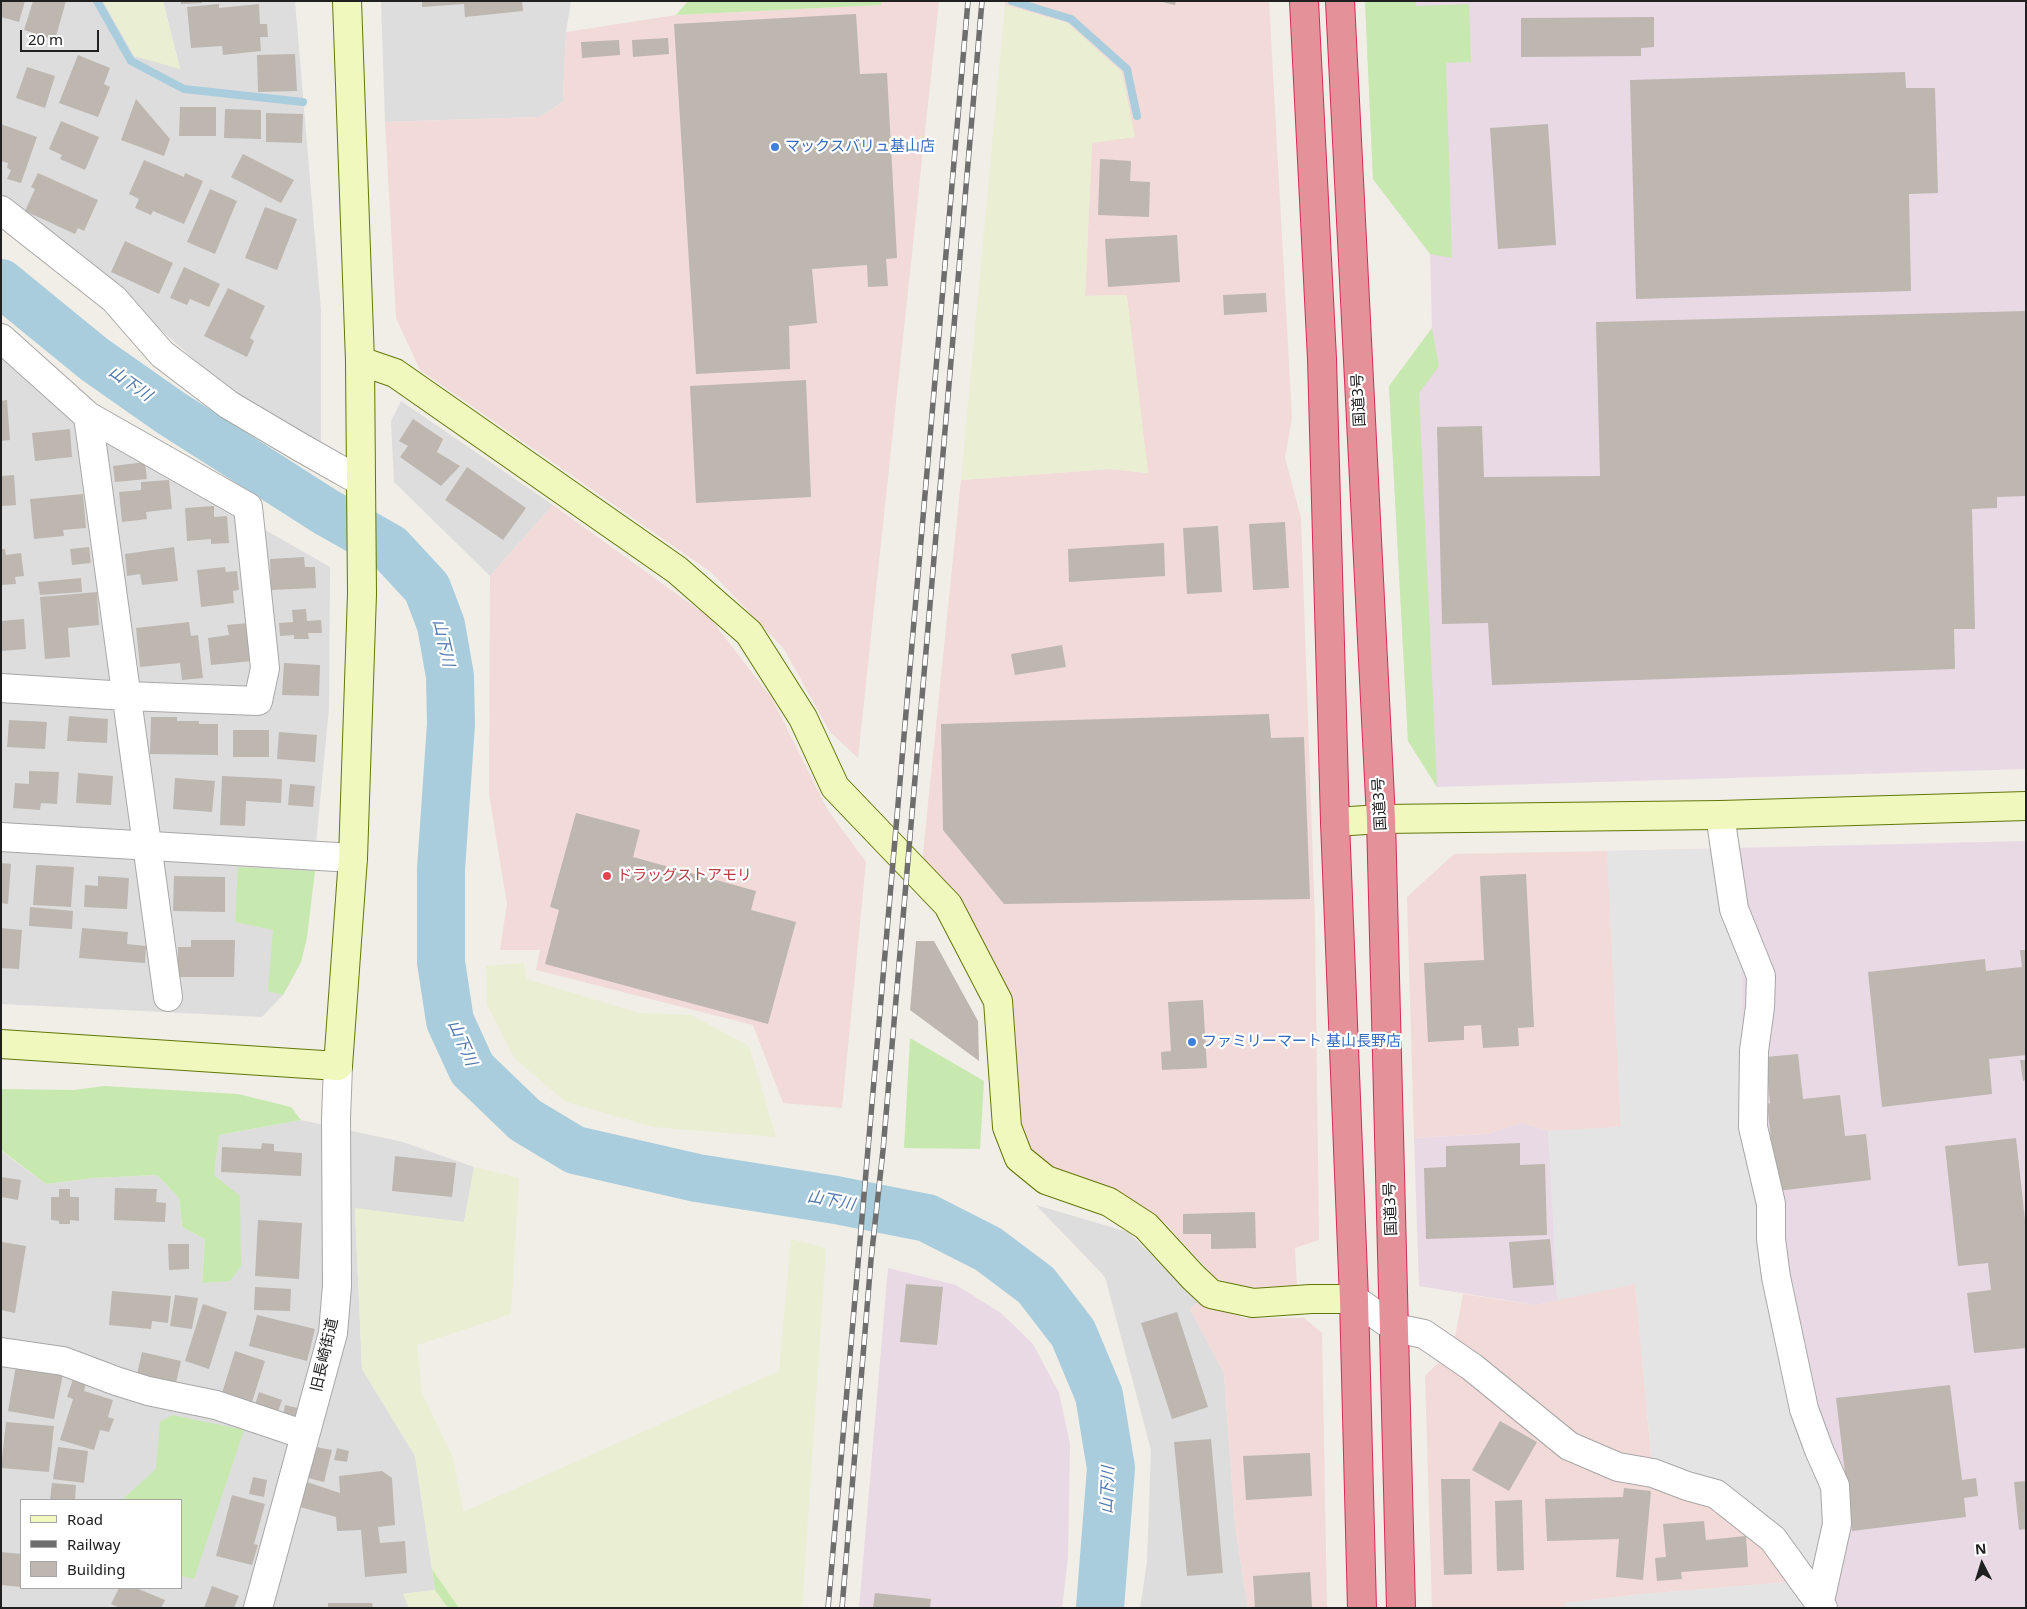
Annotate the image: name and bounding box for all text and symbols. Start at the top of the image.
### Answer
scale bar [22,20,101,52]
text: 20 m [28,29,63,49]
place label: マックスバリュ基山店 [785,138,935,156]
marker: マックスバリュ基山店 [769,141,781,153]
water label: 山下川 [105,362,155,406]
street label: 国道3号 [1349,373,1369,427]
water label: 山下川 [428,617,458,669]
street label: 国道3号 [1370,777,1390,831]
place label: ドラッグストアモリ [617,867,752,885]
marker: ドラッグストアモリ [601,870,613,882]
water label: 山下川 [443,1017,481,1069]
place label: ファミリーマート 基山長野店 [1202,1033,1401,1051]
marker: ファミリーマート 基山長野店 [1186,1036,1198,1048]
street label: 国道3号 [1381,1182,1401,1236]
water label: 山下川 [806,1187,856,1215]
street label: 旧長崎街道 [308,1316,342,1394]
water label: 山下川 [1098,1466,1118,1514]
legend [20,1499,182,1589]
text: Road [67,1509,103,1529]
text: Railway [67,1534,120,1554]
north arrow [1957,1539,2007,1589]
text: N [1974,1539,1987,1559]
text: Building [67,1559,125,1579]

